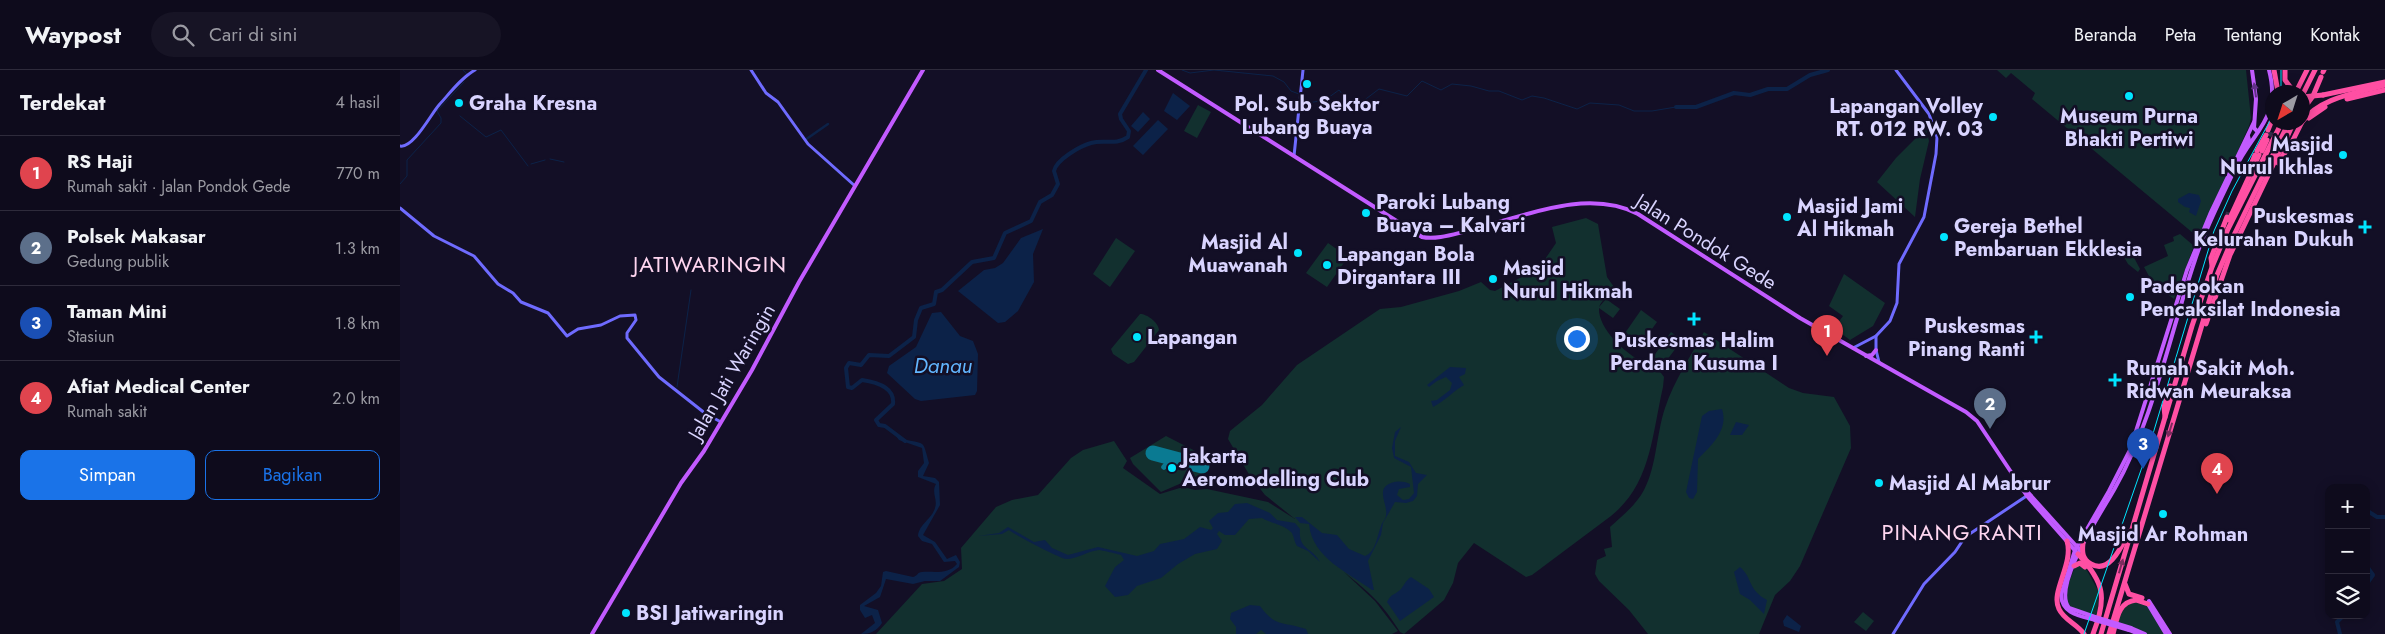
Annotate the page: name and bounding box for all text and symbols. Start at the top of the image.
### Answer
search box [151,12,501,57]
text: Waypost [25,17,121,52]
icon: search [169,21,197,49]
text: Cari di sini [209,21,297,48]
text: Beranda [2074,22,2137,48]
text: Peta [2165,22,2196,48]
text: Tentang [2224,22,2282,48]
text: Kontak [2310,22,2360,48]
marker: Pol. Sub Sektor Lubang Buaya [1301,78,1313,90]
one-way arrow [2251,81,2259,97]
north arrow [2265,85,2310,130]
text: Terdekat [20,88,105,118]
place label: Graha Kresna [469,89,597,118]
place label: Pol. Sub Sektor Lubang Buaya [1234,90,1381,142]
marker: Museum Purna Bhakti Pertiwi [2123,90,2135,102]
text: 4 hasil [335,91,380,114]
place label: Lapangan Volley RT. 012 RW. 03 [1829,92,1984,144]
marker: Graha Kresna [453,97,465,109]
place label: Museum Purna Bhakti Pertiwi [2060,102,2198,154]
marker: Lapangan Volley RT. 012 RW. 03 [1987,111,1999,123]
place label: Masjid Nurul Ikhlas [2220,130,2333,182]
text: RS Haji [67,148,132,175]
marker: Masjid Nurul Ikhlas [2337,149,2349,161]
text: 1 [32,162,40,185]
text: 770 m [336,162,380,185]
text: Rumah sakit · Jalan Pondok Gede [67,175,291,198]
street label: Jalan Pondok Gede [1627,185,1782,297]
place label: Paroki Lubang Buaya – Kalvari [1376,188,1526,240]
place label: Masjid Jami Al Hikmah [1796,192,1903,244]
place label: Puskesmas Kelurahan Dukuh [2193,202,2354,254]
marker: Paroki Lubang Buaya – Kalvari [1360,207,1372,219]
marker: Masjid Jami Al Hikmah [1781,211,1793,223]
place label: Gereja Bethel Pembaruan Ekklesia [1954,212,2142,264]
marker: Puskesmas Kelurahan Dukuh [2358,220,2372,234]
text: Polsek Makasar [67,223,206,250]
place label: Masjid Al Muawanah [1188,228,1288,280]
marker: Gereja Bethel Pembaruan Ekklesia [1938,231,1950,243]
text: 2 [31,237,41,260]
text: 1.3 km [335,237,380,260]
place label: Lapangan Bola Dirgantara III [1337,240,1475,292]
marker: Masjid Al Muawanah [1292,247,1304,259]
district label: JATIWARINGIN [630,248,787,280]
text: Gedung publik [67,250,169,273]
place label: Masjid Nurul Hikmah [1503,254,1633,306]
marker: Lapangan Bola Dirgantara III [1321,259,1333,271]
place label: Padepokan Pencaksilat Indonesia [2140,272,2341,324]
marker: Masjid Nurul Hikmah [1487,273,1499,285]
marker: Padepokan Pencaksilat Indonesia [2124,291,2136,303]
text: Taman Mini [67,298,167,325]
street label: Jalan Jati Waringin [680,299,783,448]
text: 3 [31,312,41,335]
text: 1.8 km [335,312,380,335]
marker: Puskesmas Halim Perdana Kusuma I [1687,312,1701,326]
place label: Puskesmas Pinang Ranti [1908,312,2025,364]
pin: 1 [1811,315,1843,356]
place label: Lapangan [1147,323,1237,352]
text: Stasiun [67,325,115,348]
your location [1564,326,1590,352]
place label: Puskesmas Halim Perdana Kusuma I [1610,326,1778,378]
marker: Puskesmas Pinang Ranti [2029,330,2043,344]
marker: Lapangan [1131,331,1143,343]
water label: Danau [914,351,973,381]
place label: Rumah Sakit Moh. Ridwan Meuraksa [2126,354,2295,406]
text: Afiat Medical Center [67,373,250,400]
marker: Rumah Sakit Moh. Ridwan Meuraksa [2108,373,2122,387]
text: 4 [30,387,42,410]
text: 2.0 km [332,387,380,410]
pin: 2 [1974,388,2006,429]
text: Rumah sakit [67,400,147,423]
one-way arrow [2166,423,2174,438]
pin: 3 [2127,428,2159,469]
place label: Jakarta Aeromodelling Club [1178,442,1369,494]
button: Simpan [20,450,195,500]
button: Bagikan [205,450,380,500]
pin: 4 [2201,453,2233,494]
marker: Jakarta Aeromodelling Club [1166,462,1178,474]
place label: Masjid Al Mabrur [1889,469,2052,498]
marker: Masjid Al Mabrur [1873,477,1885,489]
map controls [2325,484,2370,619]
button: + [2325,484,2370,529]
marker: Masjid Ar Rohman [2157,508,2169,520]
district label: PINANG RANTI [1881,516,2043,548]
place label: Masjid Ar Rohman [2078,520,2248,549]
button: − [2325,529,2370,574]
one-way arrow [2117,558,2125,573]
button: layers [2325,574,2370,619]
place label: BSI Jatiwaringin [636,599,784,628]
marker: BSI Jatiwaringin [620,607,632,619]

